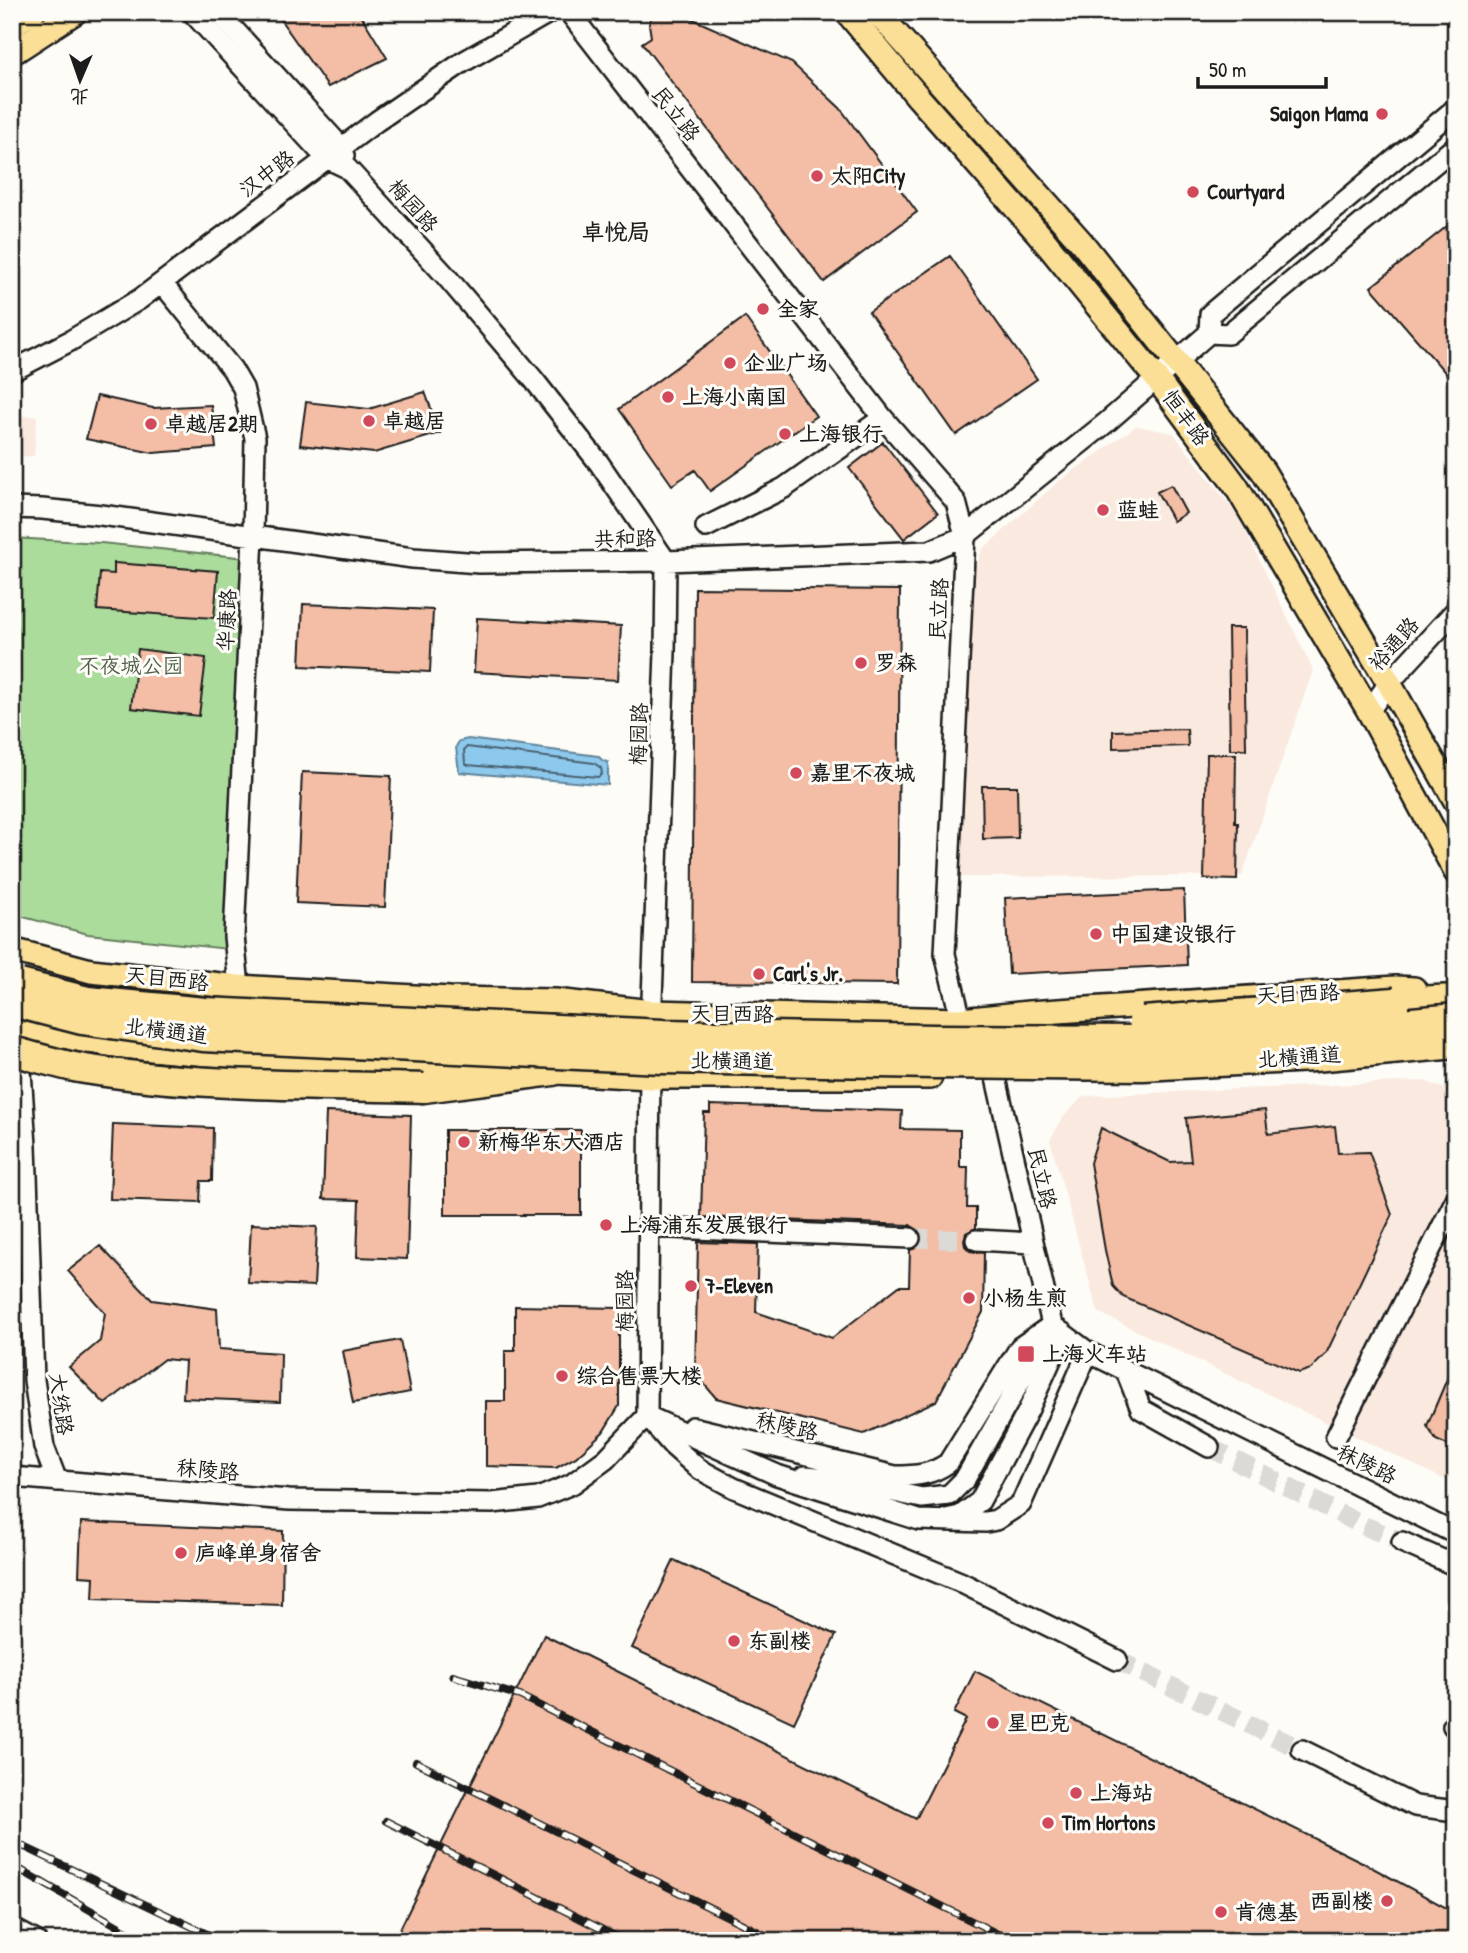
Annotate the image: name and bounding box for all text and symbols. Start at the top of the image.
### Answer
north arrow [46,46,116,116]
scale bar [1198,46,1326,90]
text: 50 m [1209,55,1246,84]
street label: 民立路 [646,80,707,147]
text: 北 [69,84,89,110]
place label: Saigon Mama [1270,99,1369,129]
marker: Saigon Mama [1374,106,1390,122]
street label: 汉中路 [233,143,301,204]
place label: 太阳City [831,161,905,191]
marker: 太阳City [809,168,825,184]
street label: 梅园路 [382,173,445,239]
place label: Courtyard [1207,177,1285,207]
marker: Courtyard [1185,184,1201,200]
district label: 卓悦局 [582,216,651,247]
place label: 全家 [777,294,819,323]
marker: 全家 [755,301,771,317]
place label: 企业广场 [744,348,828,377]
marker: 企业广场 [722,355,738,371]
place label: 上海小南国 [682,382,787,411]
street label: 恒丰路 [1156,384,1217,452]
marker: 上海小南国 [660,389,676,405]
place label: 卓越居 [383,406,446,435]
place label: 卓越居2期 [165,409,259,438]
marker: 卓越居 [361,413,377,429]
marker: 卓越居2期 [143,416,159,432]
place label: 上海银行 [799,419,883,448]
marker: 上海银行 [777,426,793,442]
place label: 蓝蛙 [1117,495,1159,524]
marker: 蓝蛙 [1095,502,1111,518]
street label: 共和路 [593,523,657,554]
street label: 民立路 [922,577,955,641]
street label: 华康路 [210,588,243,652]
street label: 裕通路 [1362,610,1425,677]
place label: 罗森 [875,648,917,677]
park label: 不夜城公园 [79,651,184,680]
marker: 罗森 [853,655,869,671]
street label: 梅园路 [623,702,654,766]
place label: 嘉里不夜城 [810,758,915,787]
marker: 嘉里不夜城 [788,765,804,781]
place label: 中国建设银行 [1110,919,1236,948]
marker: 中国建设银行 [1088,926,1104,942]
place label: Carl's Jr. [773,959,843,988]
street label: 天目西路 [124,960,210,997]
marker: Carl's Jr. [751,966,767,982]
street label: 天目西路 [1255,977,1341,1010]
street label: 天目西路 [690,998,774,1029]
street label: 北横通道 [123,1011,210,1050]
street label: 北横通道 [1256,1039,1342,1074]
street label: 北横通道 [690,1045,774,1076]
place label: 新梅华东大酒店 [478,1127,625,1156]
marker: 新梅华东大酒店 [456,1134,472,1150]
street label: 民立路 [1021,1144,1064,1212]
place label: 上海浦东发展银行 [620,1210,788,1239]
marker: 上海浦东发展银行 [598,1217,614,1233]
street label: 梅园路 [610,1270,639,1333]
place label: 7-Eleven [704,1271,773,1300]
marker: 7-Eleven [683,1278,699,1294]
place label: 小杨生煎 [983,1283,1067,1312]
marker: 小杨生煎 [961,1290,977,1306]
place label: 上海火车站 [1042,1339,1147,1368]
marker: 上海火车站 [1016,1344,1036,1364]
place label: 综合售票大楼 [576,1361,702,1390]
marker: 综合售票大楼 [554,1368,570,1384]
street label: 大统路 [43,1371,80,1437]
street label: 秣陵路 [753,1404,821,1447]
street label: 秣陵路 [1333,1437,1402,1490]
street label: 秣陵路 [175,1452,241,1487]
place label: 庐峰单身宿舍 [195,1538,321,1567]
marker: 庐峰单身宿舍 [173,1545,189,1561]
place label: 东副楼 [748,1626,811,1655]
marker: 东副楼 [726,1633,742,1649]
place label: 星巴克 [1007,1708,1070,1737]
marker: 星巴克 [985,1715,1001,1731]
place label: 上海站 [1090,1778,1153,1807]
marker: 上海站 [1068,1785,1084,1801]
place label: Tim Hortons [1061,1808,1155,1837]
marker: Tim Hortons [1040,1815,1056,1831]
place label: 西副楼 [1310,1886,1373,1915]
marker: 西副楼 [1379,1893,1395,1909]
place label: 肯德基 [1235,1897,1298,1926]
marker: 肯德基 [1213,1904,1229,1920]

